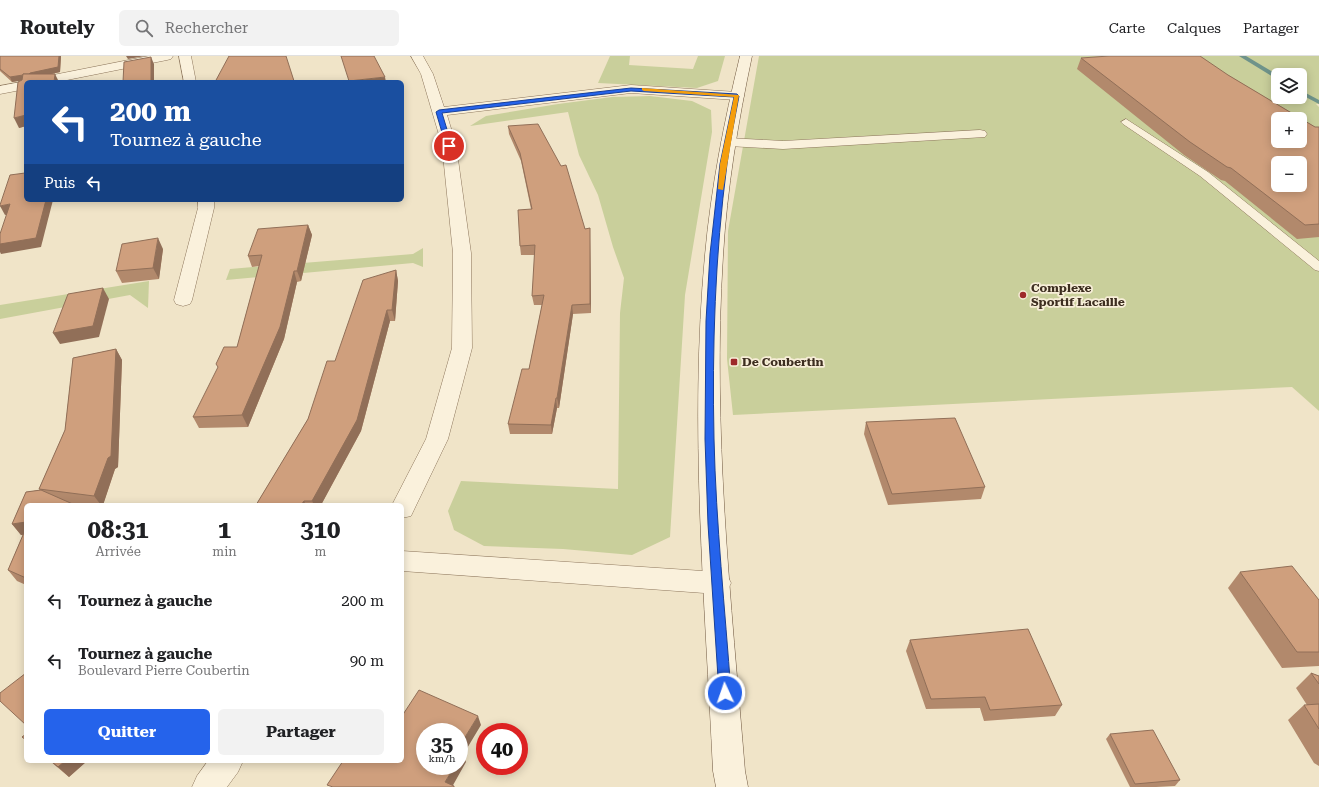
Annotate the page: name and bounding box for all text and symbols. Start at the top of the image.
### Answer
search box [119,10,399,46]
text: Routely [20,16,95,39]
icon: search [133,17,155,39]
text: Rechercher [165,19,248,37]
text: Carte [1109,20,1145,36]
text: Calques [1167,20,1221,36]
text: Partager [1243,20,1299,36]
map controls [1271,68,1307,192]
button: layers [1271,68,1307,104]
text: 200 m [110,95,191,128]
icon: left [44,96,96,148]
button: + [1271,112,1307,148]
text: Tournez à gauche [110,129,262,150]
pin [432,129,466,163]
icon: arrive [438,135,460,157]
button: − [1271,156,1307,192]
icon: left [83,172,105,194]
text: Puis [44,174,75,192]
place label: Complexe Sportif Lacaille [1031,281,1125,309]
marker: Complexe Sportif Lacaille [1018,290,1028,300]
place label: De Coubertin [742,355,824,369]
marker: De Coubertin [729,357,739,367]
text: 08:31 [88,516,149,544]
text: 1 [218,516,231,544]
text: 310 [300,516,341,544]
text: Arrivée [95,544,141,559]
text: min [212,544,237,559]
text: m [314,544,326,559]
icon: left [44,590,66,612]
text: Tournez à gauche [78,592,212,610]
text: 200 m [341,592,384,610]
text: Tournez à gauche [78,645,212,663]
icon: left [44,650,66,672]
text: 90 m [350,652,384,670]
text: Boulevard Pierre Coubertin [78,663,250,678]
position arrow [704,672,746,714]
button: Quitter [44,709,210,755]
button: Partager [218,709,384,755]
speed limit sign: 40 [476,723,528,775]
text: 35 [431,732,453,756]
text: km/h [429,753,455,764]

